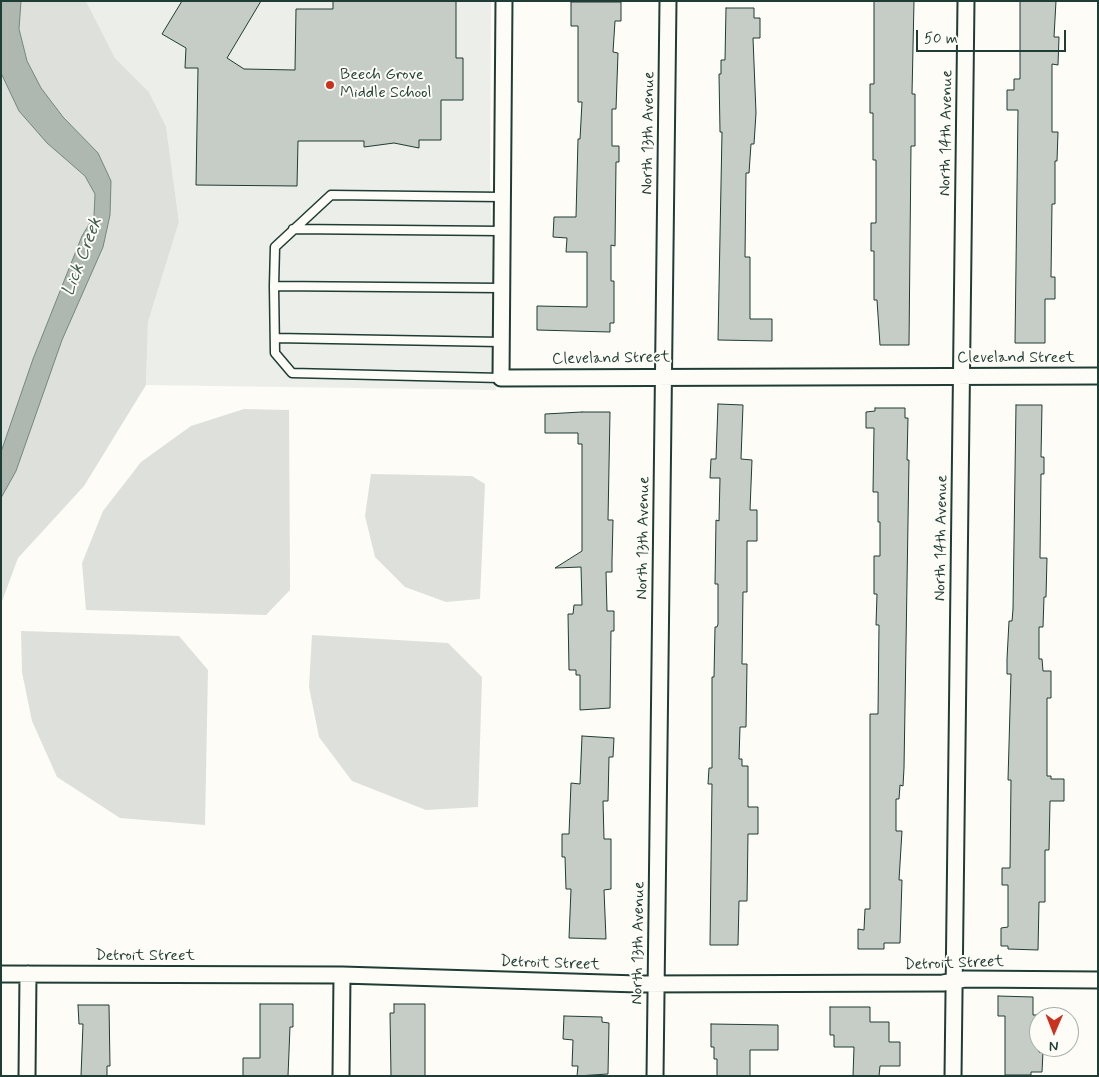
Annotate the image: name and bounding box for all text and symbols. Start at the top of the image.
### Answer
scale bar [919,20,1069,52]
text: 50 m [924,29,958,49]
place label: Beech Grove Middle School [340,66,431,104]
street label: North 14th Avenue [936,70,958,196]
street label: North 13th Avenue [638,71,660,195]
marker: Beech Grove Middle School [324,79,336,91]
water label: Lick Creek [58,215,108,299]
street label: Cleveland Street [552,348,670,370]
street label: Cleveland Street [957,349,1075,369]
street label: North 14th Avenue [931,475,953,601]
street label: North 13th Avenue [633,476,655,600]
street label: North 13th Avenue [628,881,650,1005]
street label: Detroit Street [95,947,195,967]
street label: Detroit Street [500,953,600,975]
street label: Detroit Street [904,953,1004,975]
north arrow [1029,1007,1079,1057]
text: N [1049,1037,1059,1055]

